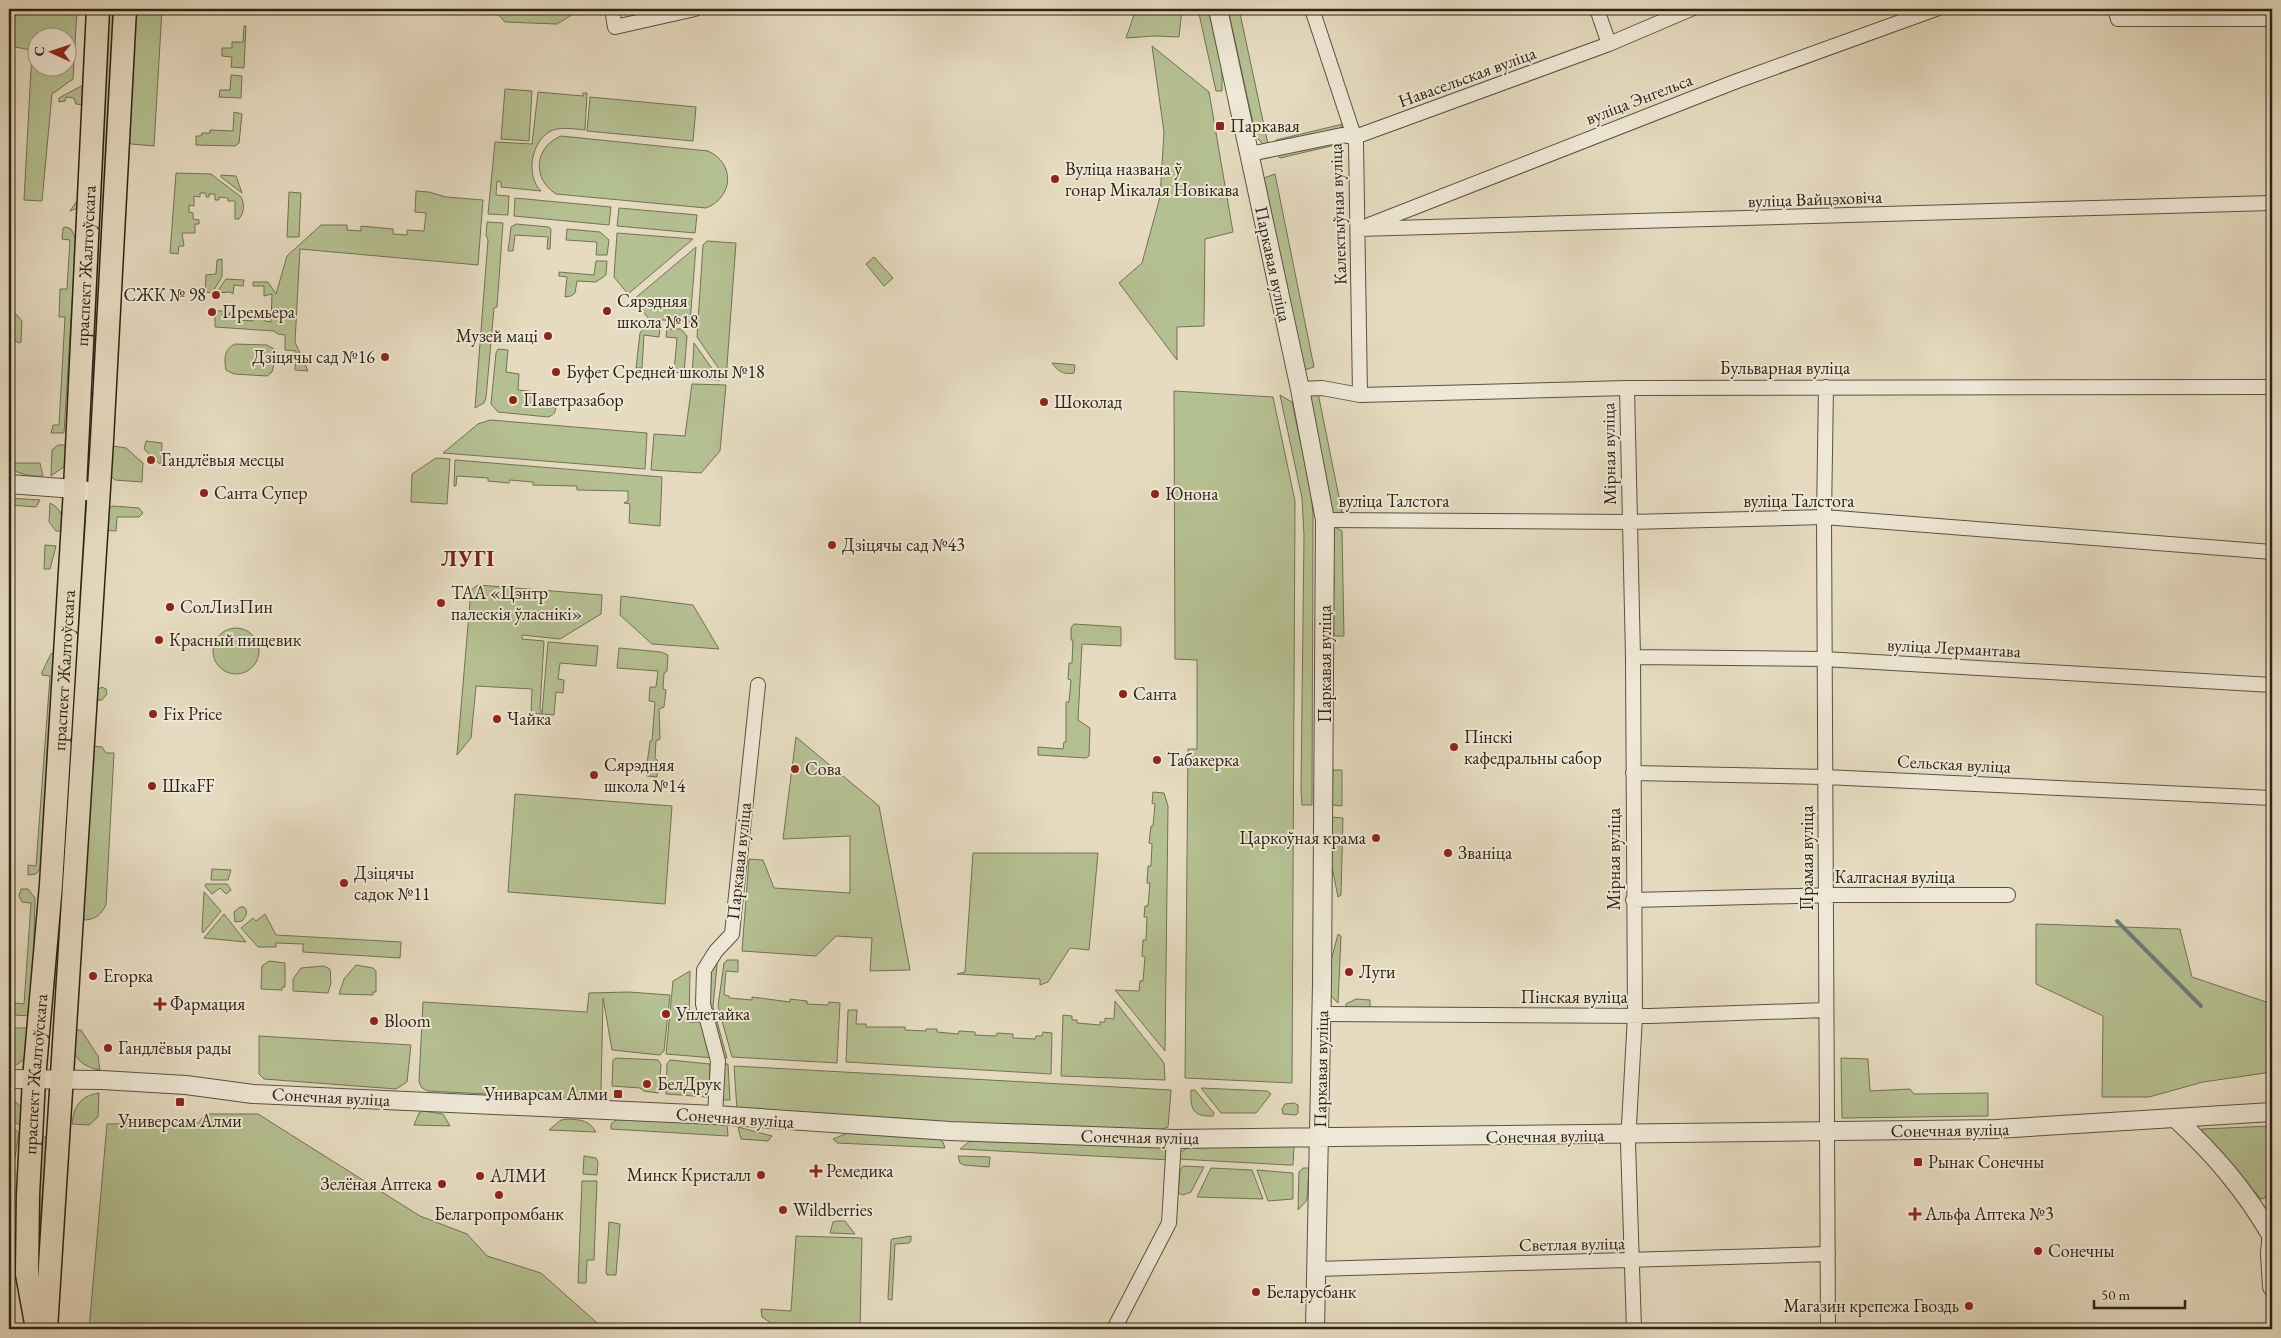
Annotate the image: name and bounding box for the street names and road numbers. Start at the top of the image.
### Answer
street label: Навасельская вуліца [1395,41,1540,112]
street label: вуліца Энгельса [1582,67,1696,129]
street label: Калектыўная вуліца [1323,142,1351,285]
street label: праспект Жалтоўскага [70,184,101,347]
street label: вуліца Вайцэховіча [1747,185,1883,212]
street label: Паркавая вуліца [1250,204,1297,325]
street label: Бульварная вуліца [1720,356,1851,379]
street label: Мірная вуліца [1596,402,1621,505]
street label: вуліца Талстога [1338,489,1450,512]
street label: вуліца Талстога [1743,489,1855,512]
street label: праспект Жалтоўскага [47,588,80,751]
street label: Паркавая вуліца [1313,604,1336,723]
street label: вуліца Лермантава [1886,633,2022,663]
street label: Сельская вуліца [1896,749,2012,778]
street label: Паркавая вуліца [721,800,756,921]
street label: Прамая вуліца [1795,804,1818,911]
street label: Мірная вуліца [1602,807,1625,910]
street label: Калгасная вуліца [1835,865,1956,888]
street label: Пінская вуліца [1520,985,1628,1008]
street label: праспект Жалтоўскага [18,992,52,1155]
street label: Паркавая вуліца [1308,1009,1333,1128]
street label: Сонечная вуліца [271,1082,392,1111]
street label: Сонечная вуліца [675,1102,796,1133]
street label: Сонечная вуліца [1890,1117,2010,1142]
street label: Сонечная вуліца [1485,1123,1605,1148]
street label: Сонечная вуліца [1080,1124,1200,1149]
street label: Светлая вуліца [1519,1231,1626,1256]

